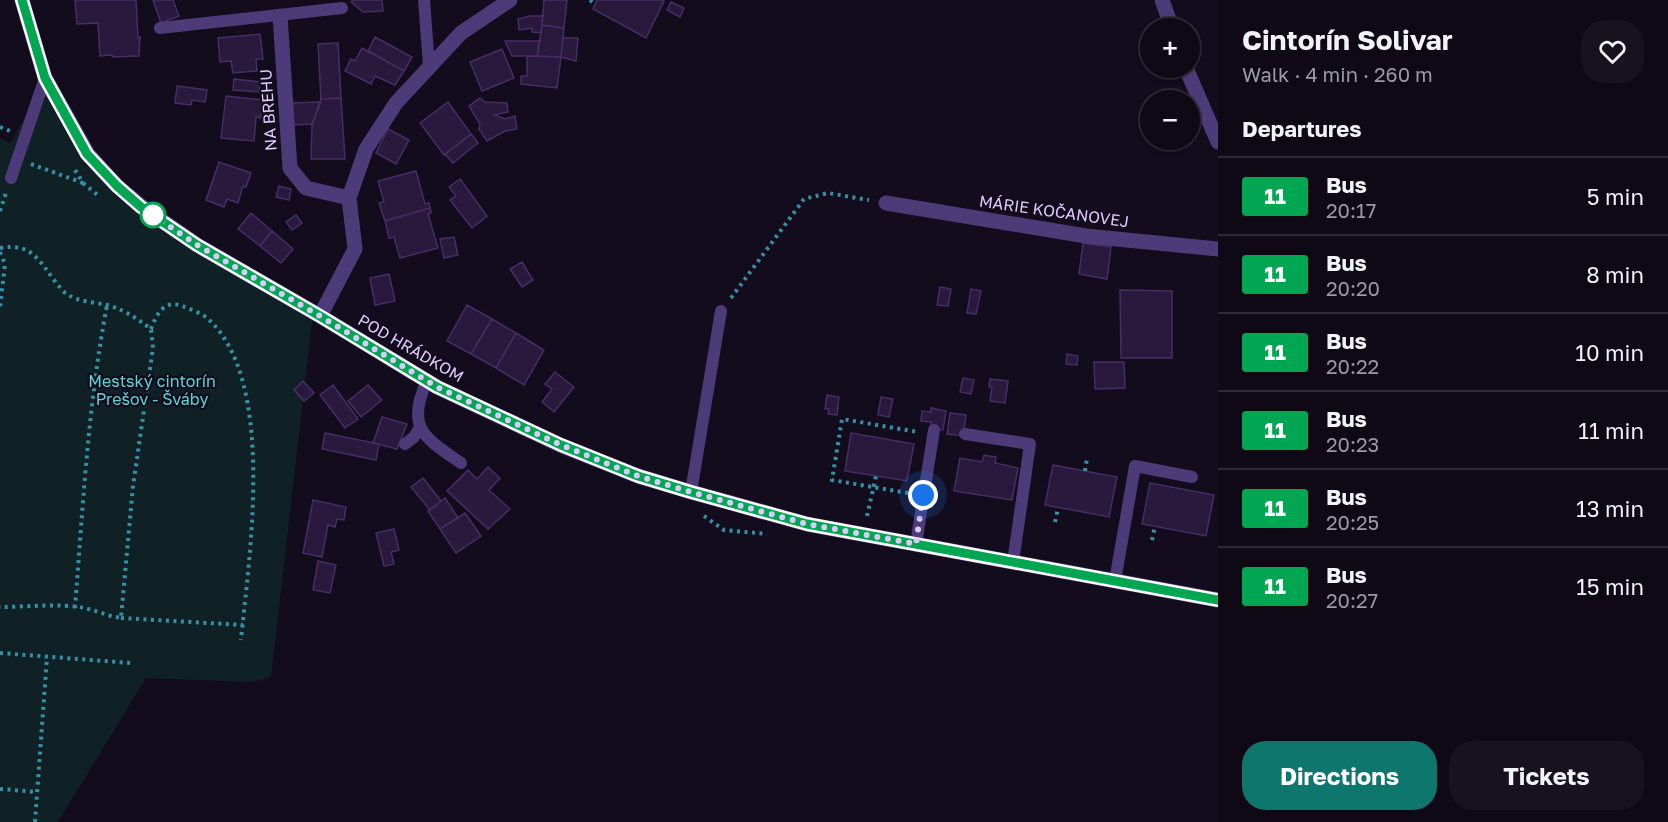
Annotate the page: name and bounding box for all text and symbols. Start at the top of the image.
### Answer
map controls [1140,18,1200,150]
button: + [1140,18,1200,78]
button: heart [1581,20,1644,83]
text: Cintorín Solivar [1242,23,1453,56]
text: Walk · 4 min · 260 m [1242,62,1433,86]
street label: NA BREHU [255,68,281,152]
button: − [1140,90,1200,150]
text: Departures [1242,115,1361,142]
text: Bus [1326,171,1367,198]
text: 11 [1264,183,1286,209]
text: 5 min [1587,183,1644,210]
street label: MÁRIE KOČANOVEJ [978,191,1130,231]
text: 20:17 [1326,198,1376,222]
unlabelled marker [140,202,166,228]
text: Bus [1326,249,1367,276]
text: 11 [1264,261,1286,287]
text: 8 min [1586,261,1644,288]
text: 20:20 [1326,276,1380,300]
street label: POD HRÁDKOM [355,310,467,386]
text: Bus [1326,327,1367,354]
text: 11 [1264,339,1286,365]
text: 10 min [1575,339,1644,366]
text: 20:22 [1326,354,1379,378]
park label: Mestský cintorín Prešov - Šváby [88,371,216,409]
text: Bus [1326,405,1367,432]
text: 11 [1264,417,1286,443]
text: 11 min [1578,417,1644,444]
text: 20:23 [1326,432,1379,456]
your location [908,480,938,510]
text: Bus [1326,483,1367,510]
text: 11 [1264,495,1286,521]
text: 13 min [1576,495,1644,522]
text: 20:25 [1326,510,1379,534]
text: Bus [1326,561,1367,588]
text: 11 [1264,573,1286,599]
text: 15 min [1576,573,1644,600]
text: 20:27 [1326,588,1378,612]
button: Directions [1242,741,1437,810]
button: Tickets [1449,741,1644,810]

